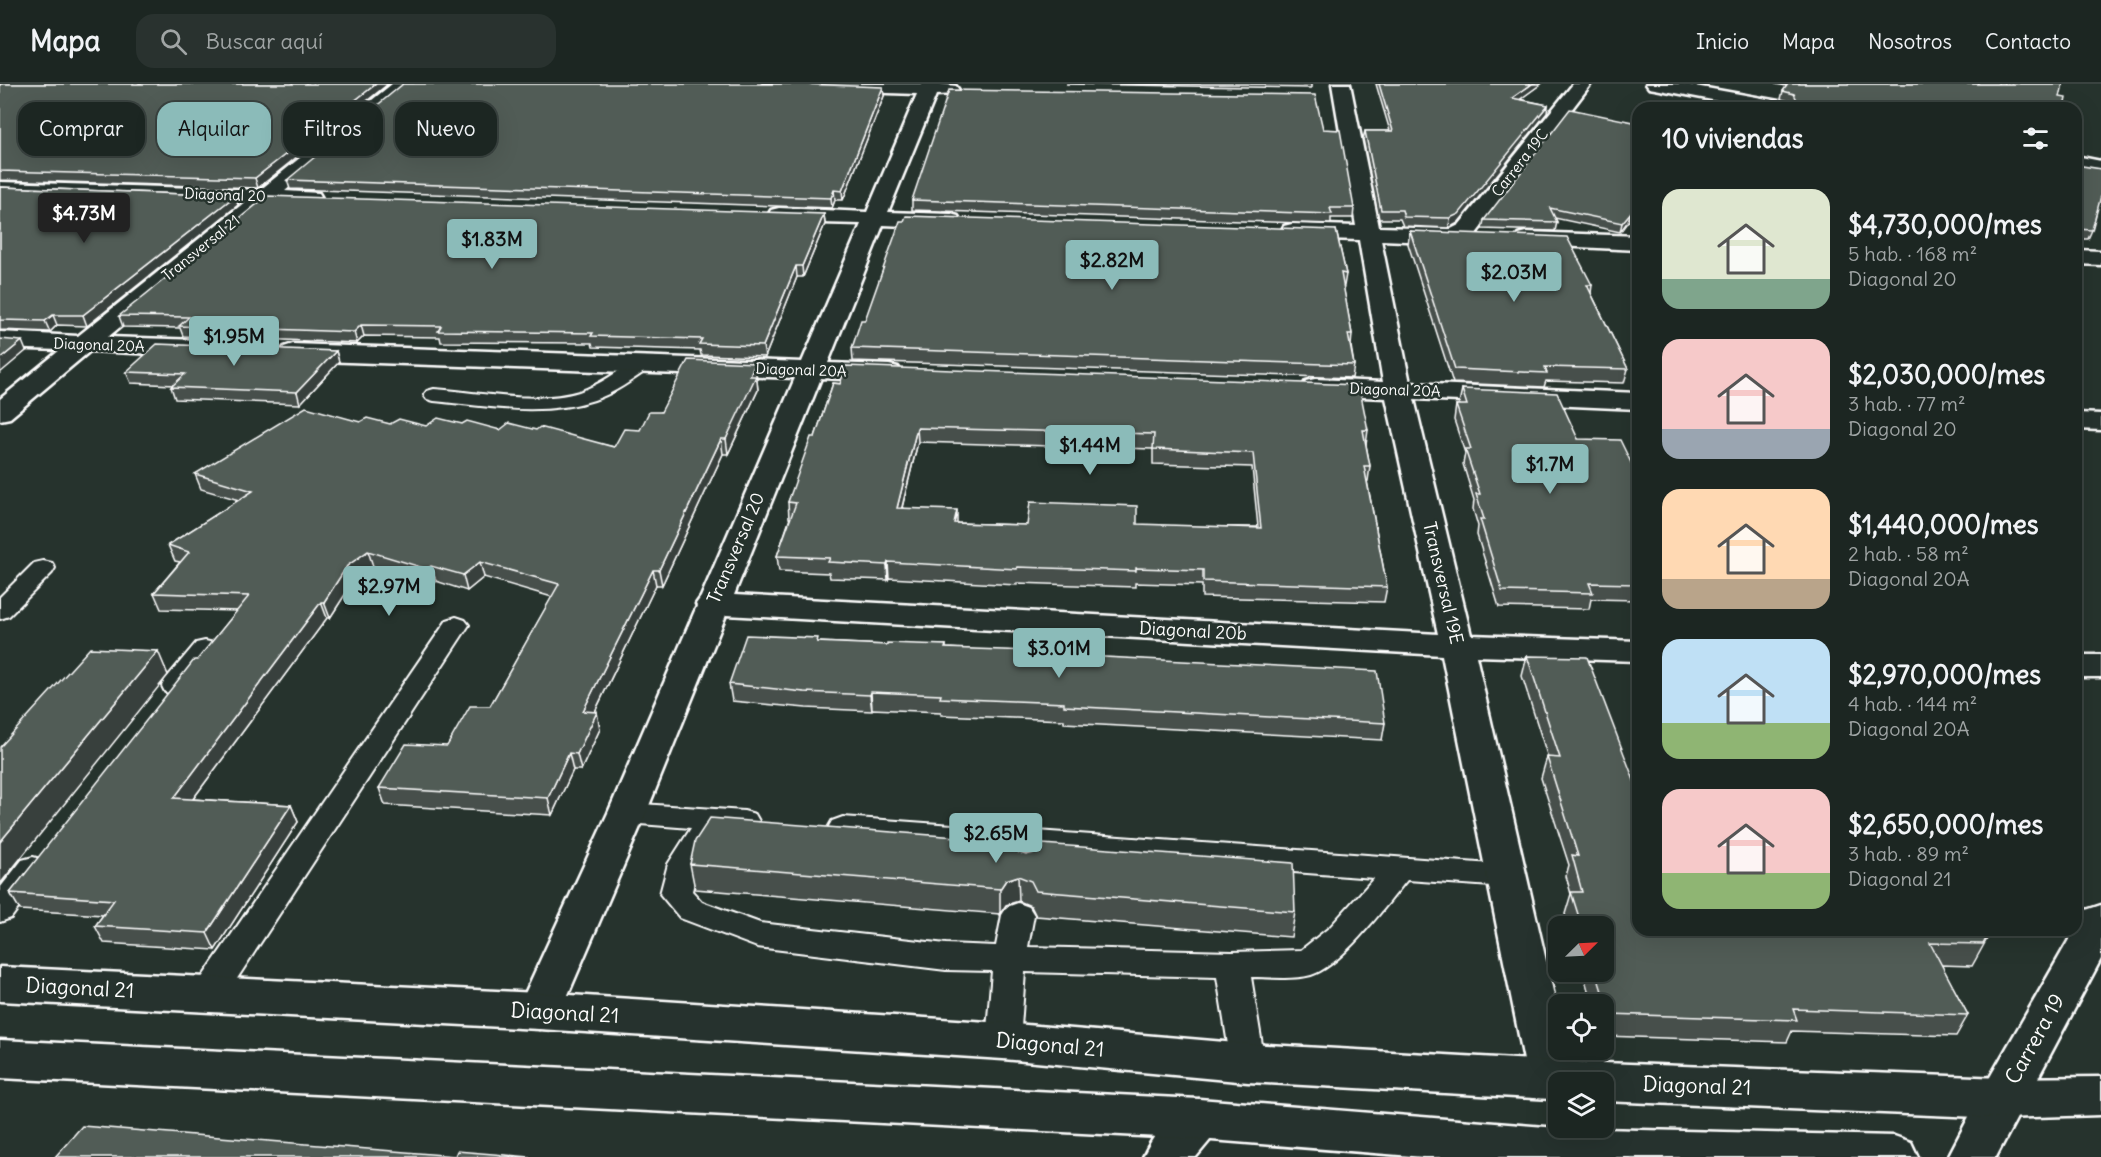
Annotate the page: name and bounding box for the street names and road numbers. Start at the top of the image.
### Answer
street label: Carrera 19C [1487,125,1552,200]
street label: Diagonal 20 [184,184,266,205]
street label: Transversal 21 [158,210,244,285]
street label: Diagonal 20A [53,333,145,356]
street label: Diagonal 20A [755,358,847,381]
street label: Diagonal 20A [1349,378,1441,401]
street label: Transversal 20 [702,489,769,607]
street label: Transversal 19E [1418,519,1469,646]
street label: Diagonal 20b [1139,616,1248,645]
street label: Diagonal 21 [25,971,135,1004]
street label: Carrera 19 [1999,989,2070,1089]
street label: Diagonal 21 [510,996,620,1029]
street label: Diagonal 21 [995,1026,1105,1063]
street label: Diagonal 21 [1642,1070,1752,1101]

